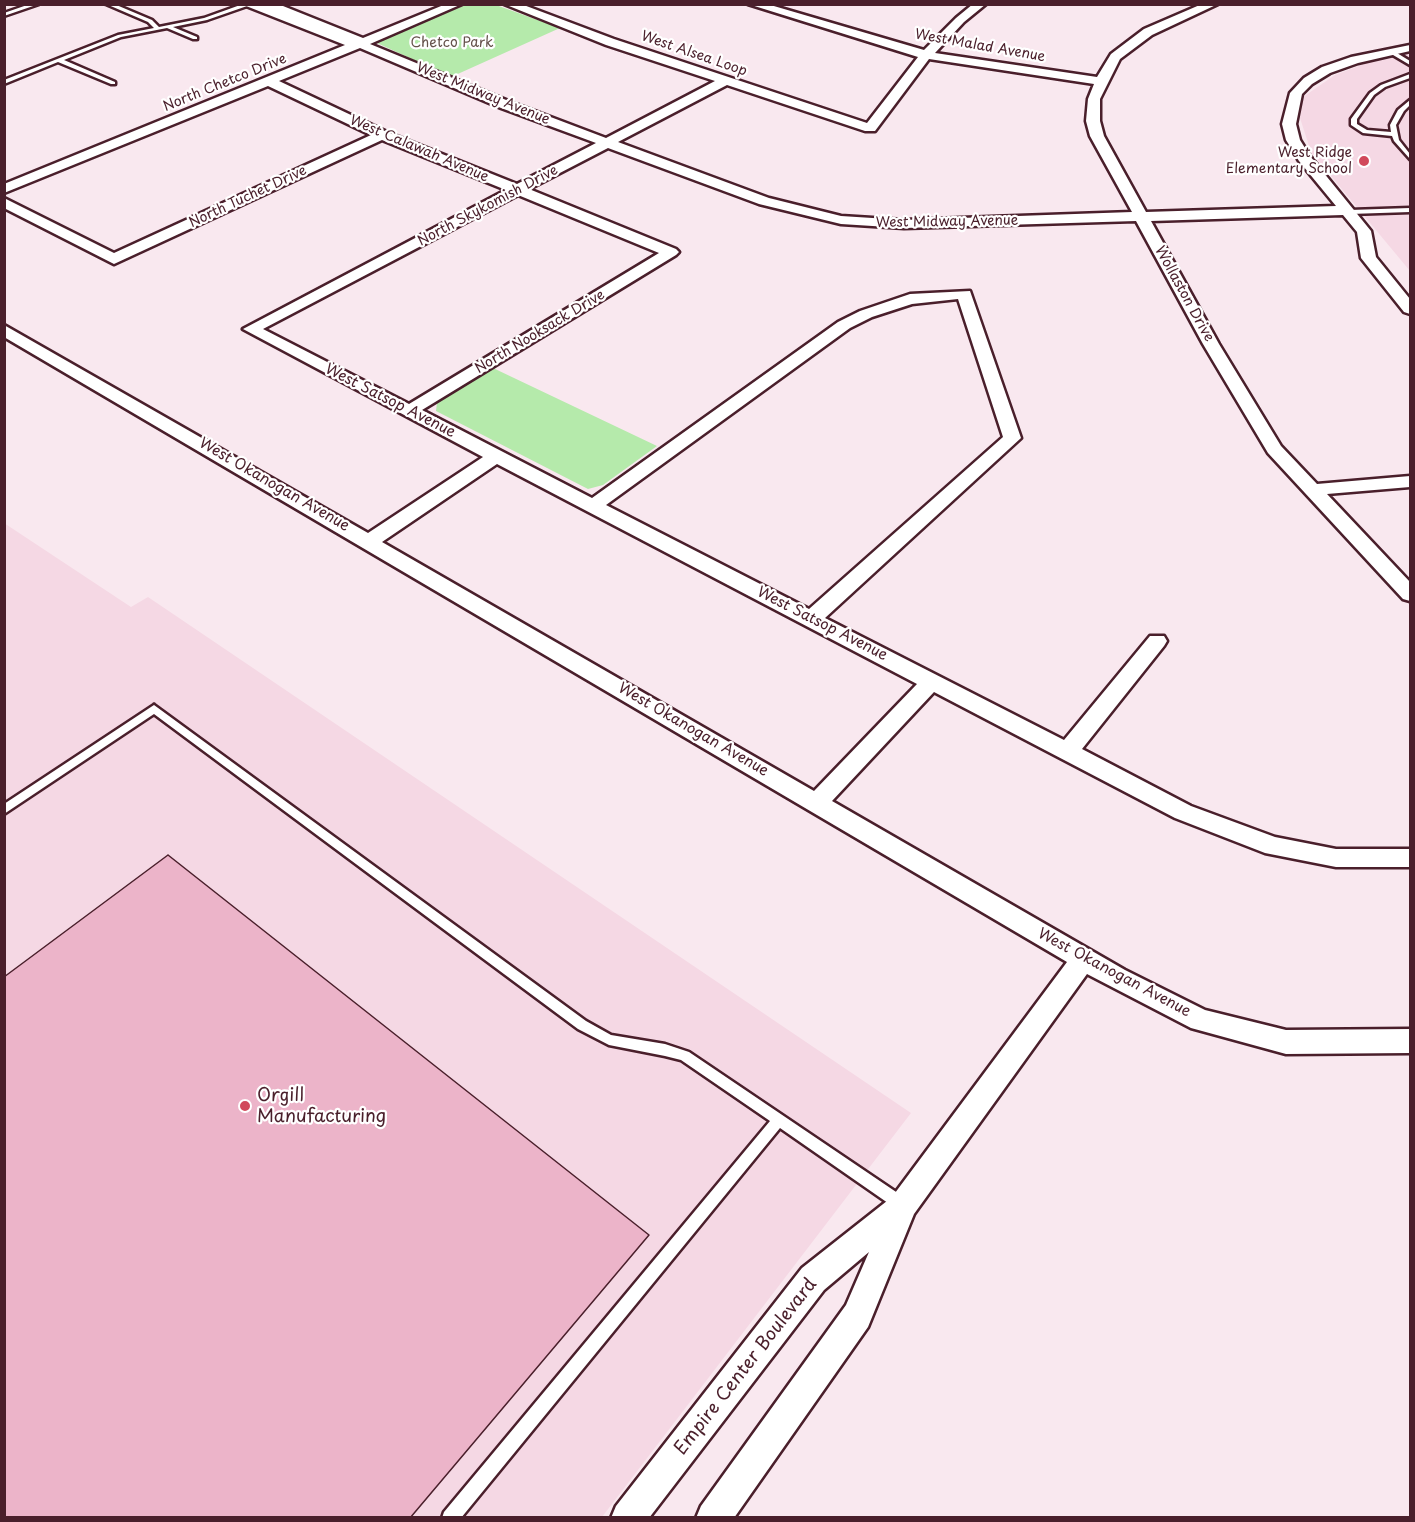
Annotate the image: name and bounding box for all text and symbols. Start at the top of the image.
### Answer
street label: West Malad Avenue [914,26,1046,66]
street label: West Alsea Loop [639,28,749,80]
park label: Chetco Park [410,35,494,51]
street label: North Chetco Drive [161,51,289,115]
street label: West Midway Avenue [414,60,552,128]
street label: West Calawah Avenue [347,112,491,186]
place label: West Ridge Elementary School [1226,145,1352,178]
marker: West Ridge Elementary School [1357,154,1371,168]
street label: North Tuchet Drive [187,162,309,232]
street label: North Skykomish Drive [415,162,561,250]
street label: West Midway Avenue [876,212,1018,232]
street label: Wollaston Drive [1151,243,1217,345]
street label: North Nooksack Drive [472,287,608,377]
street label: West Satsop Avenue [322,360,458,442]
street label: West Okanogan Avenue [196,435,352,535]
street label: West Satsop Avenue [754,583,890,665]
street label: West Okanogan Avenue [615,680,771,780]
street label: West Okanogan Avenue [1034,925,1194,1021]
place label: Orgill Manufacturing [257,1085,386,1128]
marker: Orgill Manufacturing [238,1099,252,1113]
street label: Empire Center Boulevard [670,1274,822,1460]

